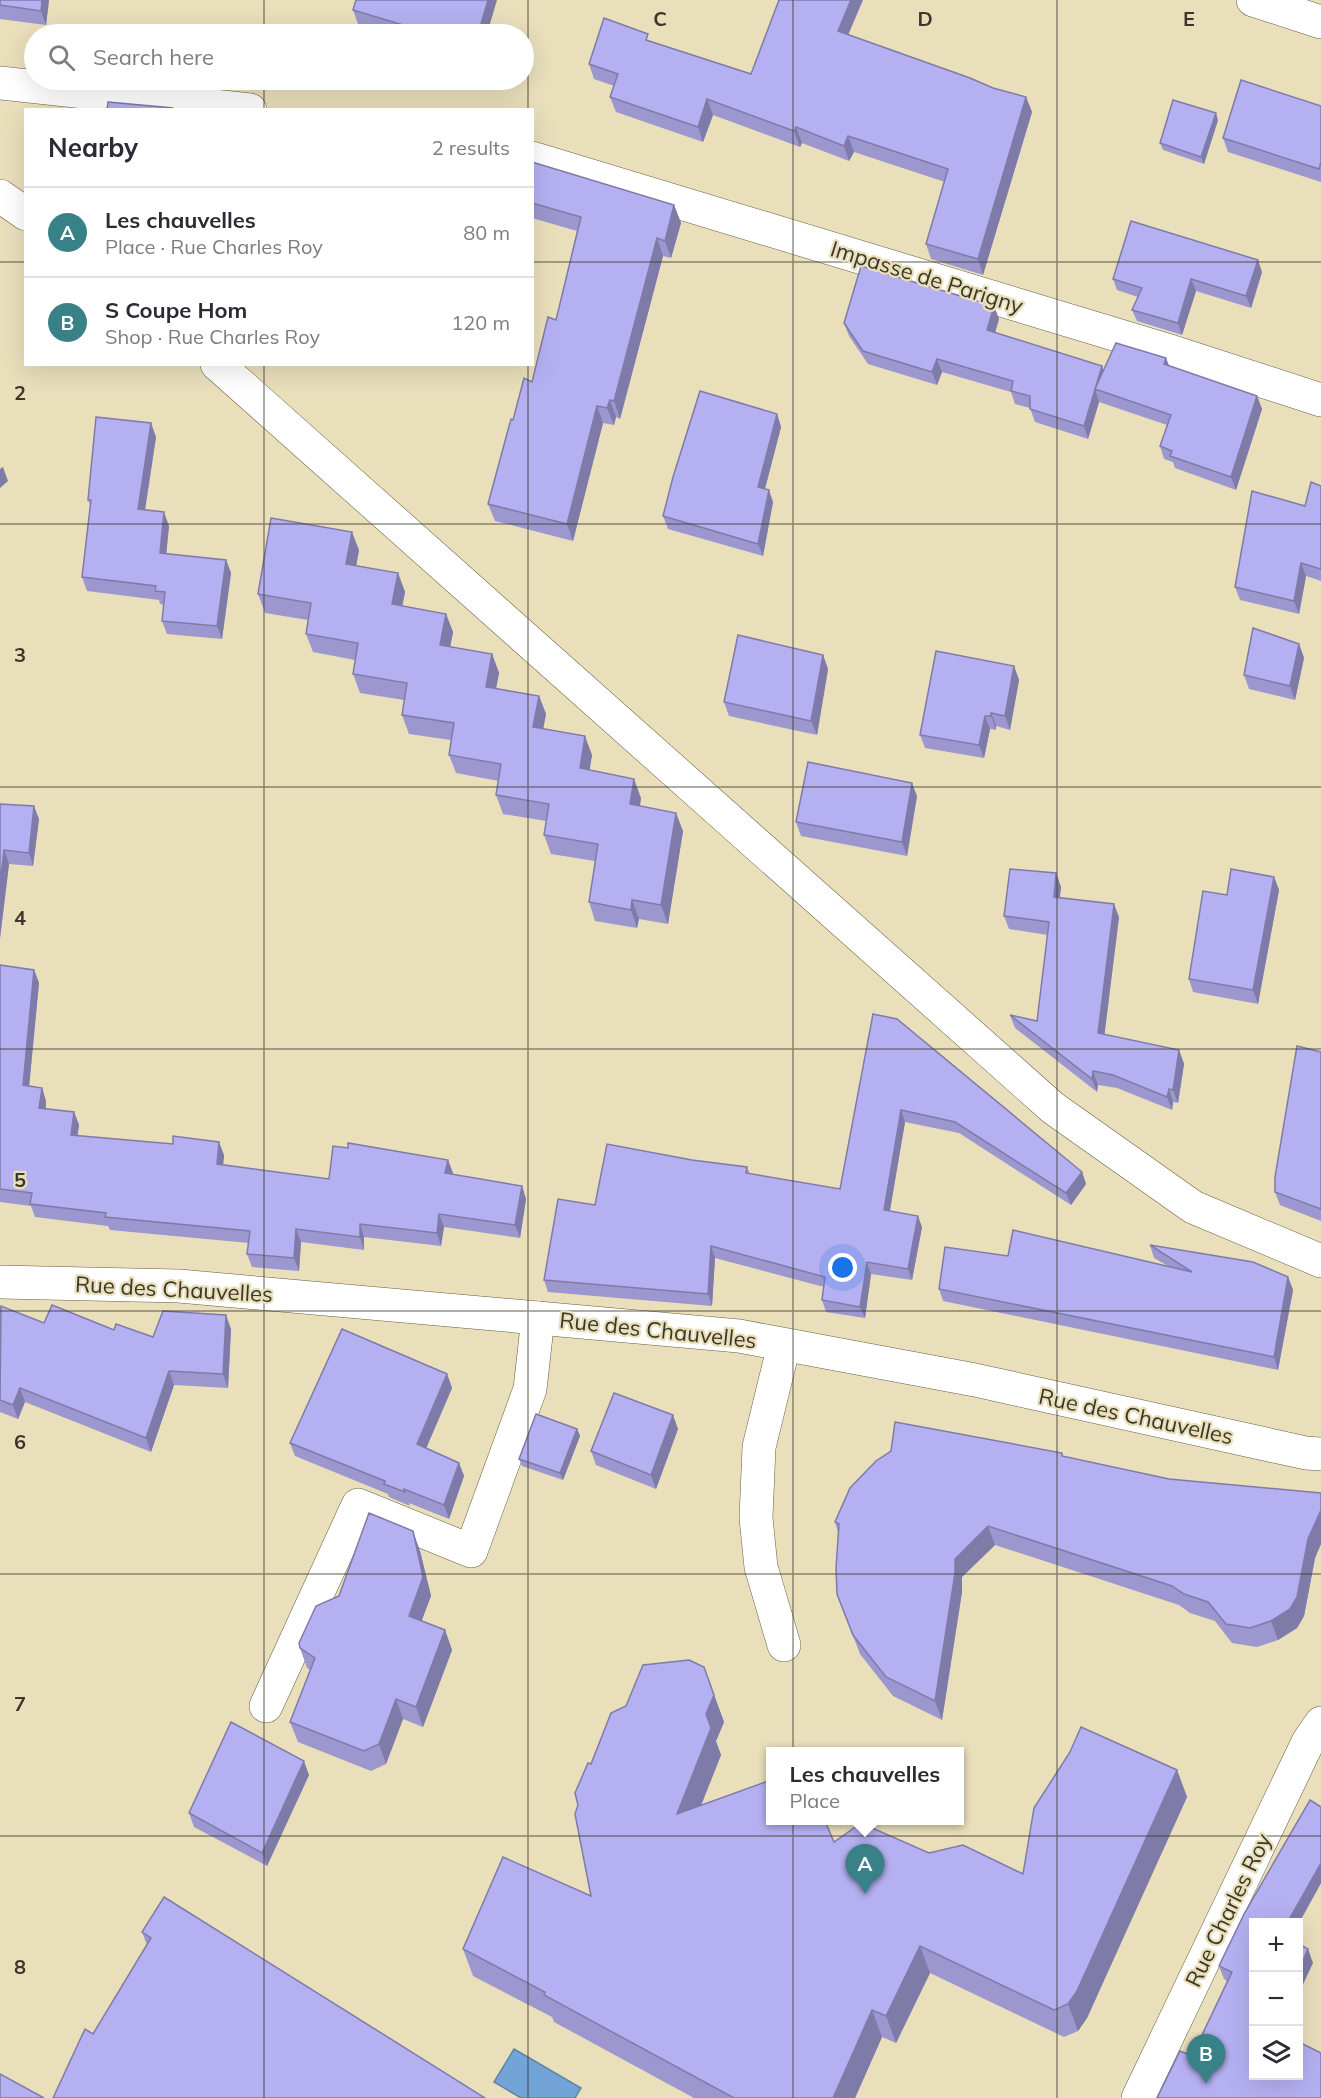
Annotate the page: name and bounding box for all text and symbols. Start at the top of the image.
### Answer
text: C [653,6,667,31]
text: D [917,6,933,31]
text: E [1183,6,1195,31]
search box [24,24,534,90]
icon: search [45,41,78,74]
text: Search here [93,43,214,71]
text: Nearby [48,131,138,164]
text: 2 results [432,135,510,160]
text: Les chauvelles [105,206,256,234]
text: A [60,220,75,245]
text: 80 m [463,220,510,245]
text: Place · Rue Charles Roy [105,234,323,259]
street label: Impasse de Parigny [827,234,1027,320]
text: S Coupe Hom [105,296,247,324]
text: B [61,310,74,335]
text: 120 m [451,310,510,335]
text: Shop · Rue Charles Roy [105,324,320,349]
text: 2 [14,380,26,405]
text: 3 [14,642,26,667]
text: 4 [14,905,26,930]
text: 5 [14,1167,26,1192]
your location [828,1253,857,1282]
street label: Rue des Chauvelles [74,1270,274,1308]
street label: Rue des Chauvelles [558,1306,758,1354]
street label: Rue des Chauvelles [1036,1382,1236,1450]
text: 6 [14,1429,26,1454]
text: 7 [14,1691,26,1716]
popup [766,1747,964,1825]
text: Les chauvelles [790,1760,940,1788]
text: Place [790,1788,840,1813]
street label: Rue Charles Roy [1179,1828,1277,1991]
pin: A [846,1844,884,1894]
map controls [1249,1918,1303,2080]
button: + [1249,1918,1303,1972]
text: 8 [14,1954,26,1979]
button: − [1249,1972,1303,2026]
button: layers [1249,2026,1303,2080]
pin: B [1186,2034,1226,2084]

